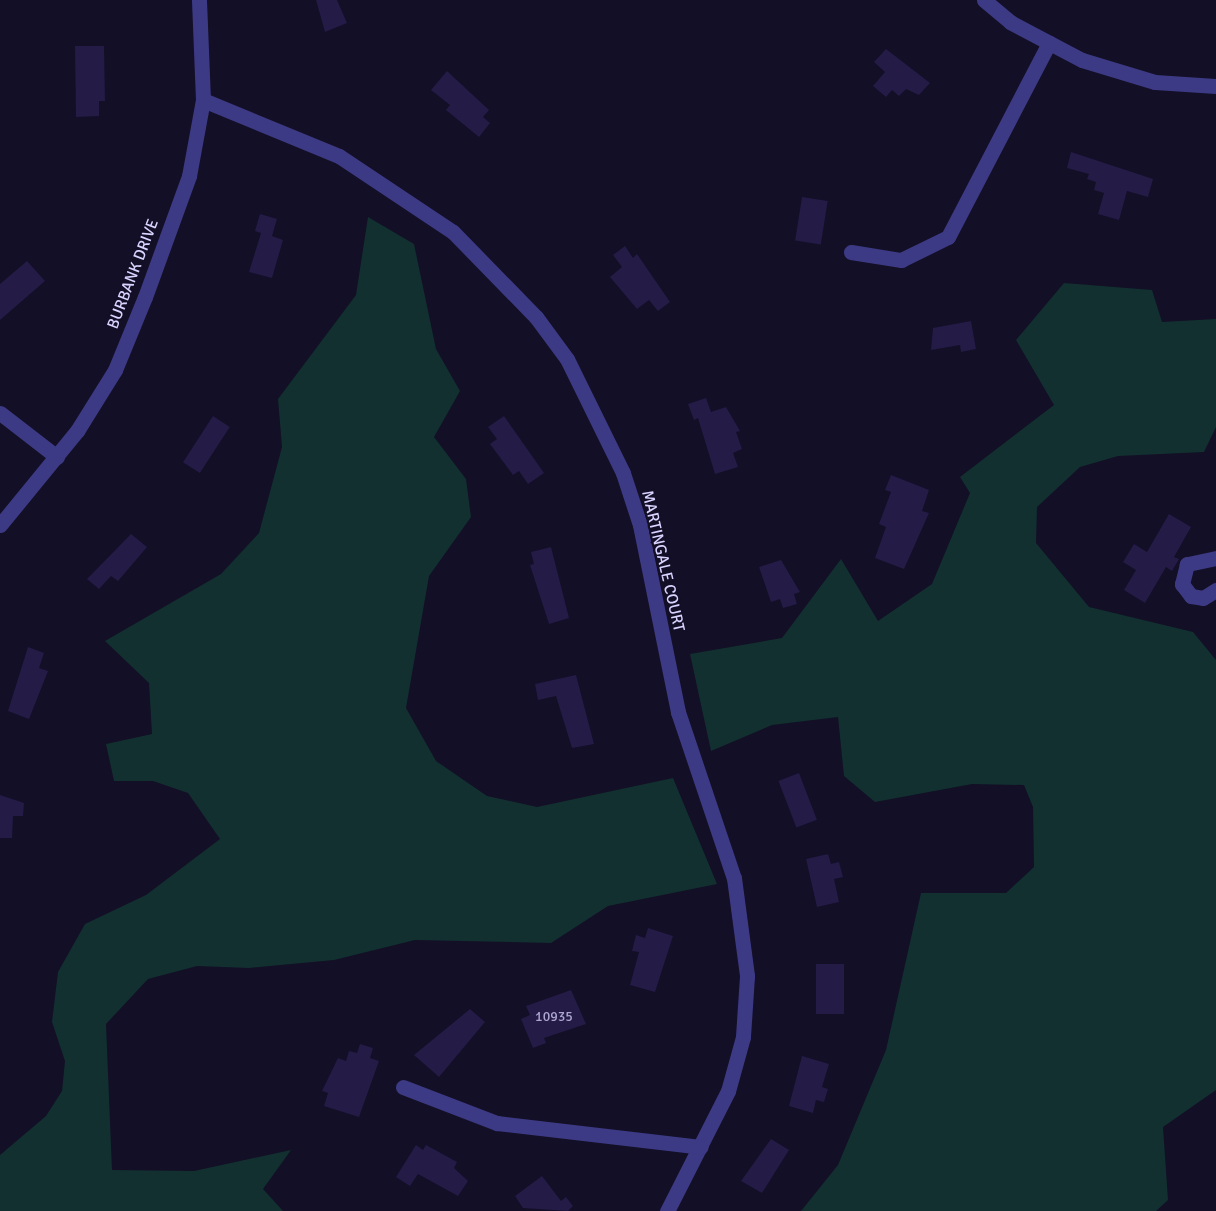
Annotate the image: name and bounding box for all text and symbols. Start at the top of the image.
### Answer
street label: BURBANK DRIVE [103,216,163,332]
street label: MARTINGALE COURT [637,488,689,634]
house number: 10935 [535,1009,573,1025]

